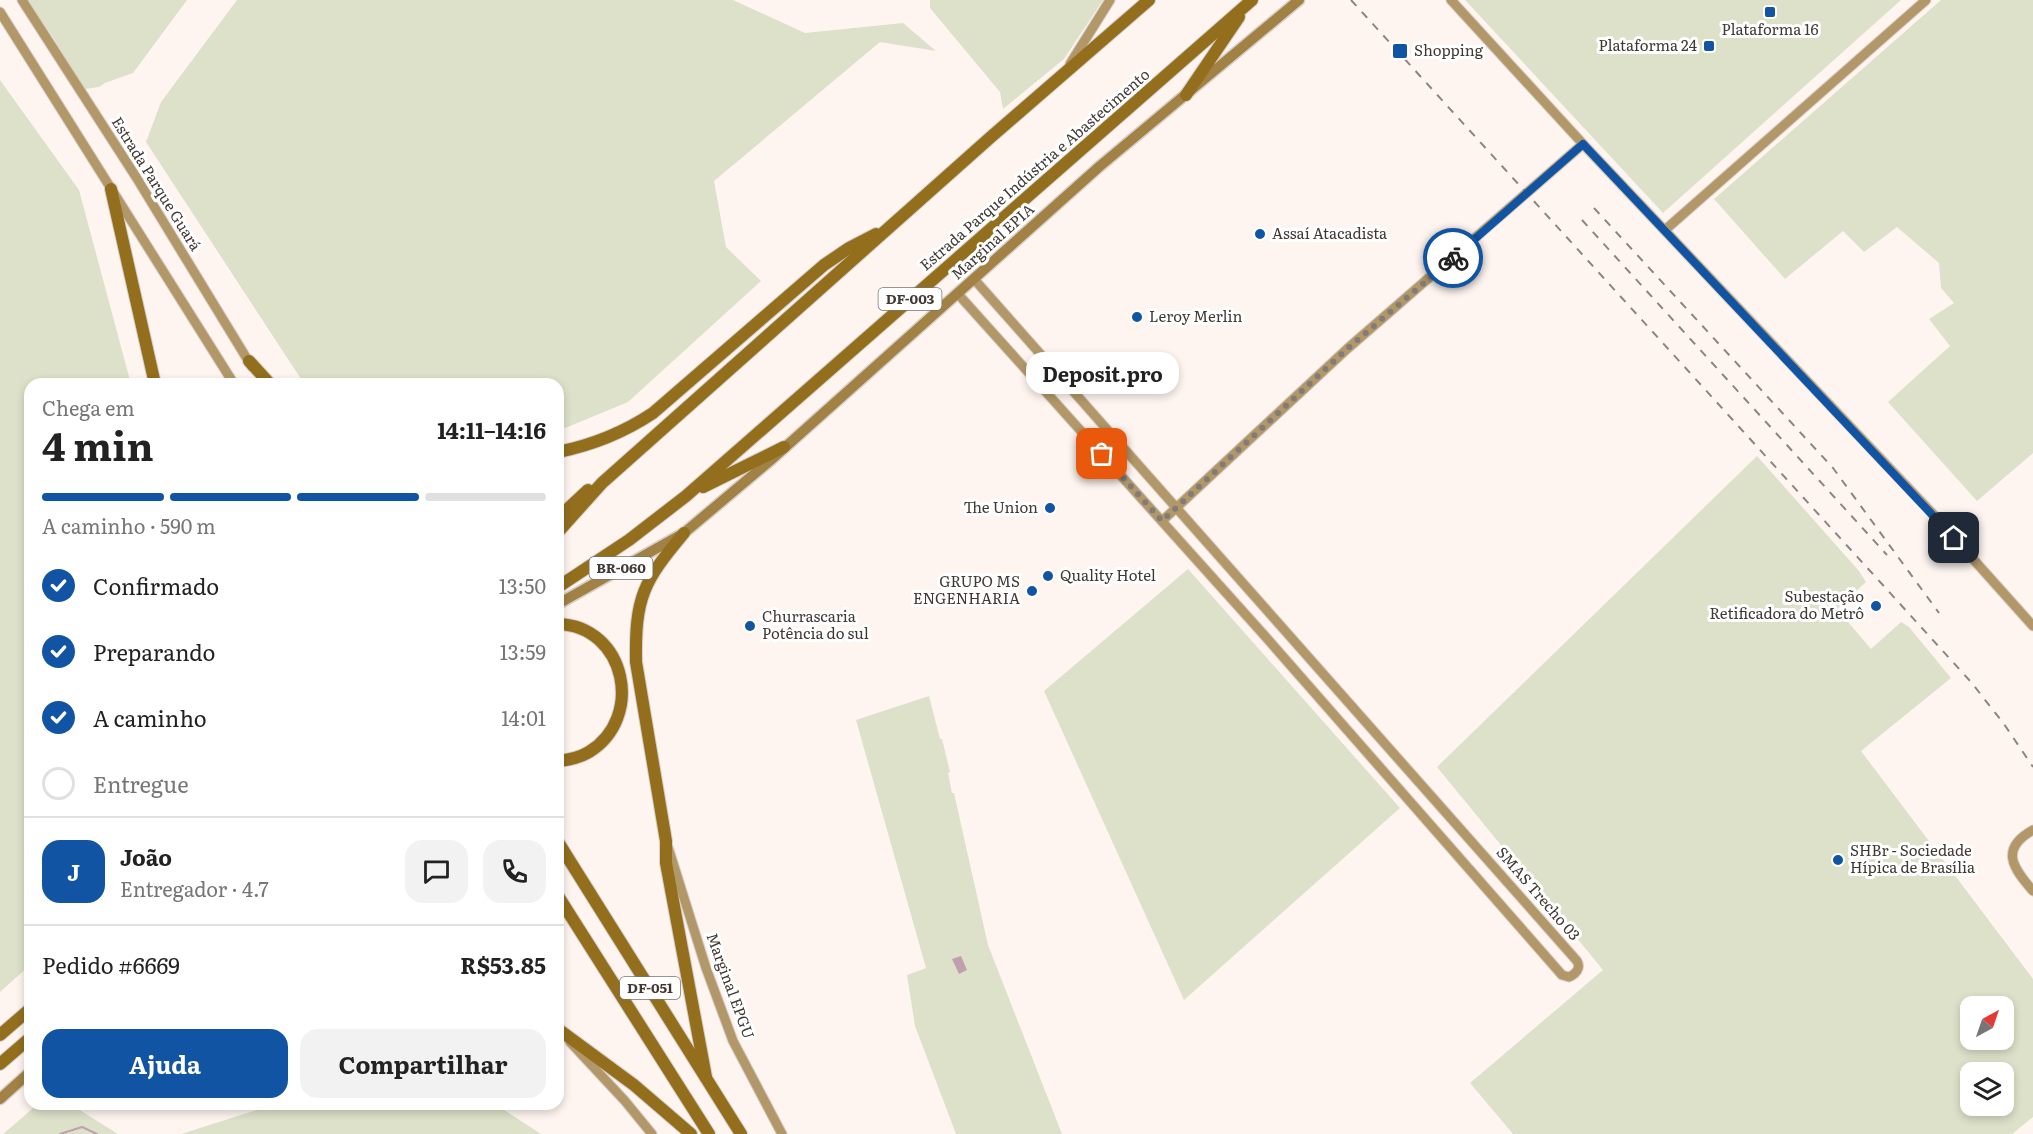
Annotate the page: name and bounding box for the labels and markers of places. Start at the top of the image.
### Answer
marker: Plataforma 16 [1763,5,1777,19]
place label: Plataforma 16 [1722,17,1818,40]
place label: Plataforma 24 [1598,33,1697,56]
place label: Shopping [1414,38,1484,61]
marker: Plataforma 24 [1702,39,1716,53]
marker: Shopping [1391,42,1409,60]
place label: Assaí Atacadista [1272,221,1388,244]
marker: Assaí Atacadista [1253,227,1267,241]
place label: Leroy Merlin [1149,304,1243,327]
marker: Leroy Merlin [1130,310,1144,324]
callout: Deposit.pro [1026,352,1178,394]
pin [1076,428,1127,479]
place label: The Union [963,495,1038,518]
marker: The Union [1043,501,1057,515]
pin [1928,512,1979,563]
place label: Quality Hotel [1060,563,1156,586]
place label: GRUPO MS ENGENHARIA [913,569,1020,609]
marker: Quality Hotel [1041,569,1055,583]
marker: GRUPO MS ENGENHARIA [1025,584,1039,598]
place label: Subestação Retificadora do Metrô [1709,584,1864,624]
marker: Subestação Retificadora do Metrô [1869,599,1883,613]
place label: Churrascaria Potência do sul [762,604,869,644]
marker: Churrascaria Potência do sul [743,619,757,633]
place label: SHBr - Sociedade Hípica de Brasília [1850,838,1976,878]
marker: SHBr - Sociedade Hípica de Brasília [1831,853,1845,867]

